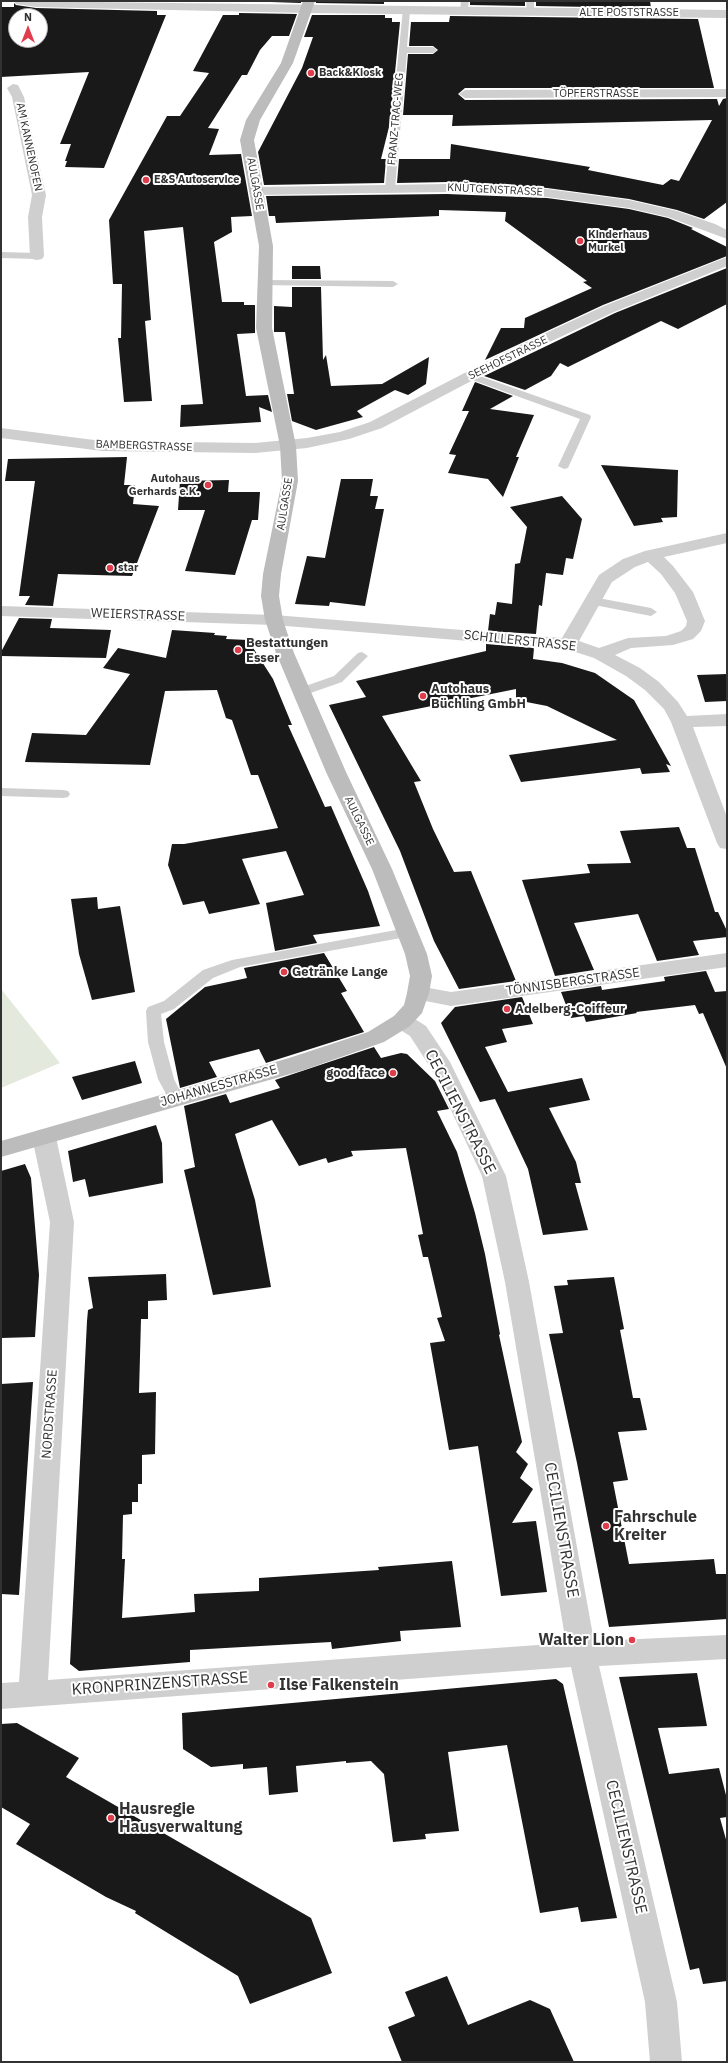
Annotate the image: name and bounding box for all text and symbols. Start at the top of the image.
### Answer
street label: ALTE POSTSTRASSE [579,6,679,20]
north arrow [8,8,48,48]
text: N [24,10,32,24]
place label: Back&Kiosk [319,66,381,80]
marker: Back&Kiosk [306,68,316,78]
street label: FRANZ-TRAC-WEG [385,72,407,166]
street label: TÖPFERSTRASSE [553,87,639,101]
street label: AM KANNENOFEN [13,101,45,193]
street label: AULGASSE [244,157,266,211]
place label: E&S Autoservice [154,173,239,187]
marker: E&S Autoservice [141,175,151,185]
street label: KNÜTGENSTRASSE [447,181,543,199]
place label: Kinderhaus Murkel [588,228,648,254]
marker: Kinderhaus Murkel [575,236,585,246]
street label: SEEHOFSTRASSE [466,333,550,383]
street label: BAMBERGSTRASSE [95,438,193,454]
place label: Autohaus Gerhards e.K. [129,472,200,498]
street label: AULGASSE [274,477,296,531]
marker: Autohaus Gerhards e.K. [203,480,213,490]
place label: star [118,561,138,575]
marker: star [105,563,115,573]
street label: WEIERSTRASSE [91,606,185,624]
street label: SCHILLERSTRASSE [463,627,577,655]
place label: Bestattungen Esser [246,635,328,666]
marker: Bestattungen Esser [233,645,243,655]
place label: Autohaus Büchling GmbH [431,681,526,712]
marker: Autohaus Büchling GmbH [418,691,428,701]
street label: AULGASSE [341,794,377,848]
place label: Getränke Lange [292,964,388,980]
street label: TÖNNISBERGSTRASSE [505,965,641,999]
marker: Getränke Lange [279,967,289,977]
place label: Adelberg-Coiffeur [515,1001,625,1017]
marker: Adelberg-Coiffeur [502,1004,512,1014]
street label: CECILIENSTRASSE [420,1047,500,1177]
street label: JOHANNESSTRASSE [159,1062,279,1110]
place label: good face [326,1065,385,1081]
marker: good face [388,1068,398,1078]
street label: NORDSTRASSE [39,1369,61,1459]
street label: CECILIENSTRASSE [540,1461,582,1599]
place label: Fahrschule Kreiter [614,1507,697,1545]
marker: Fahrschule Kreiter [601,1521,611,1531]
place label: Walter Lion [538,1630,624,1650]
marker: Walter Lion [627,1635,637,1645]
street label: KRONPRINZENSTRASSE [71,1668,249,1700]
place label: Ilse Falkenstein [279,1675,399,1695]
marker: Ilse Falkenstein [266,1680,276,1690]
street label: CECILIENSTRASSE [601,1778,651,1916]
place label: Hausregie Hausverwaltung [119,1799,242,1837]
marker: Hausregie Hausverwaltung [106,1813,116,1823]

